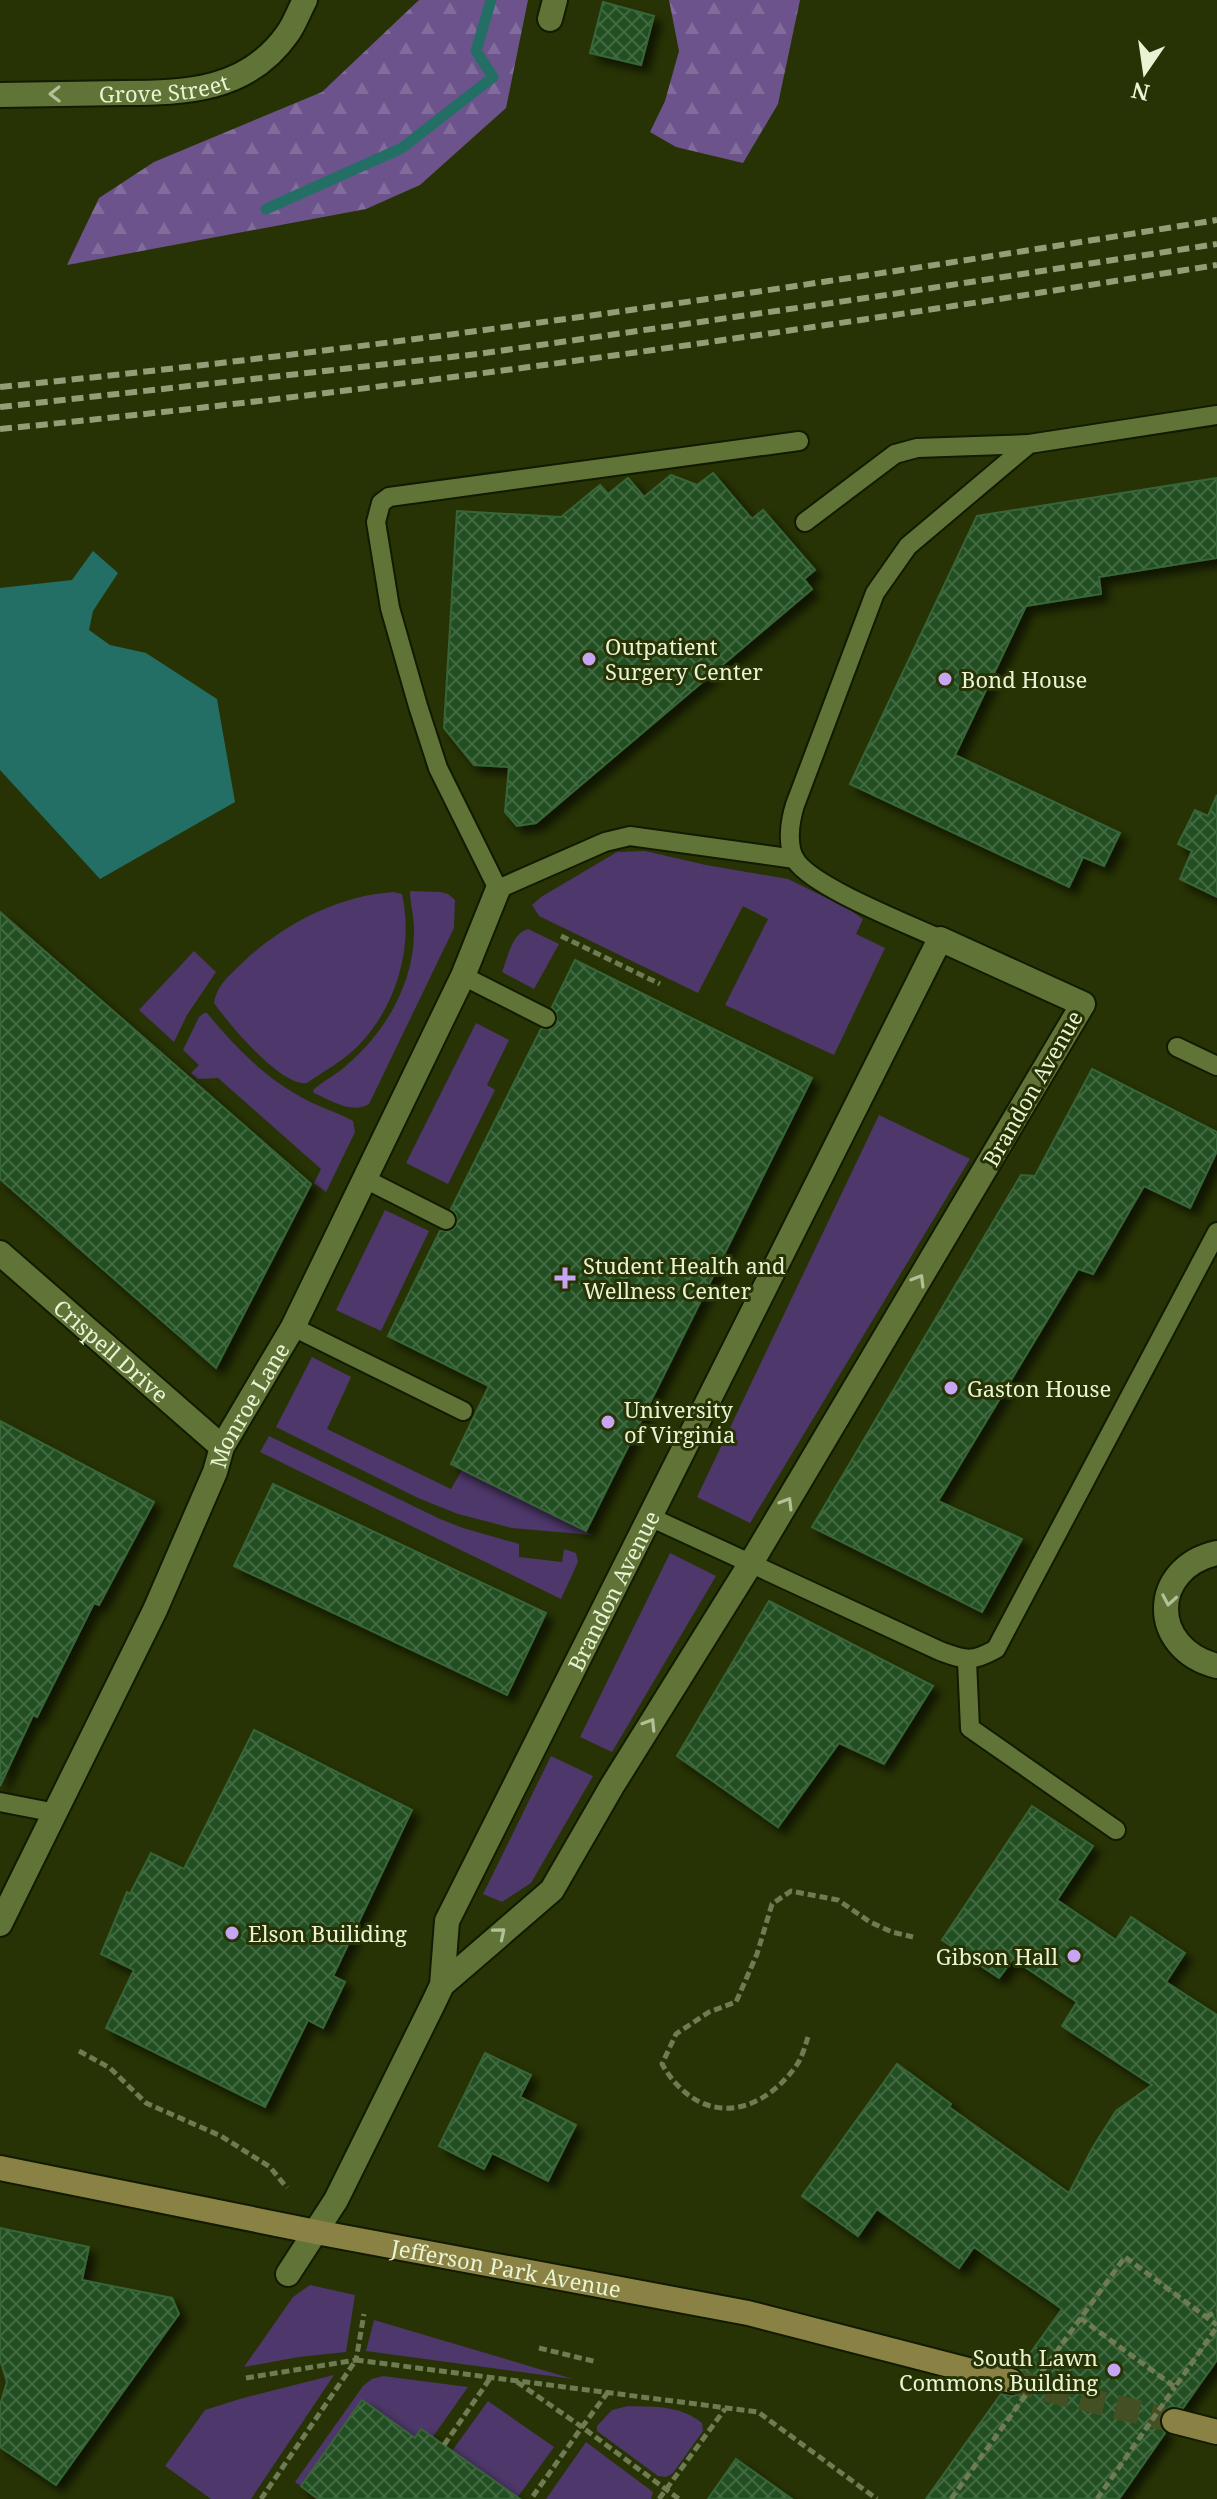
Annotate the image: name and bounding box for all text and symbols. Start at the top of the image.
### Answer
north arrow [1105,32,1185,112]
street label: Grove Street [98,66,233,108]
text: N [1128,76,1152,109]
one-way arrow [48,85,61,103]
place label: Outpatient Surgery Center [605,631,763,686]
marker: Outpatient Surgery Center [580,650,598,668]
place label: Bond House [961,664,1087,694]
marker: Bond House [936,670,954,688]
street label: Brandon Avenue [975,1004,1089,1172]
place label: Student Health and Wellness Center [583,1250,786,1305]
marker: Student Health and Wellness Center [554,1267,576,1289]
one-way arrow [909,1274,925,1289]
street label: Crispell Drive [48,1292,175,1409]
street label: Monroe Lane [202,1337,296,1471]
place label: Gaston House [967,1373,1111,1403]
marker: Gaston House [942,1379,960,1397]
place label: University of Virginia [624,1394,735,1449]
marker: University of Virginia [599,1413,617,1431]
one-way arrow [777,1497,792,1512]
street label: Brandon Avenue [560,1505,666,1676]
one-way arrow [1162,1594,1179,1607]
one-way arrow [641,1719,656,1733]
place label: Elson Builiding [248,1918,407,1948]
marker: Elson Builiding [223,1924,241,1942]
one-way arrow [491,1928,505,1943]
place label: Gibson Hall [936,1941,1058,1971]
marker: Gibson Hall [1065,1947,1083,1965]
street label: Jefferson Park Avenue [388,2231,624,2304]
place label: South Lawn Commons Building [899,2342,1098,2397]
marker: South Lawn Commons Building [1105,2361,1123,2379]

